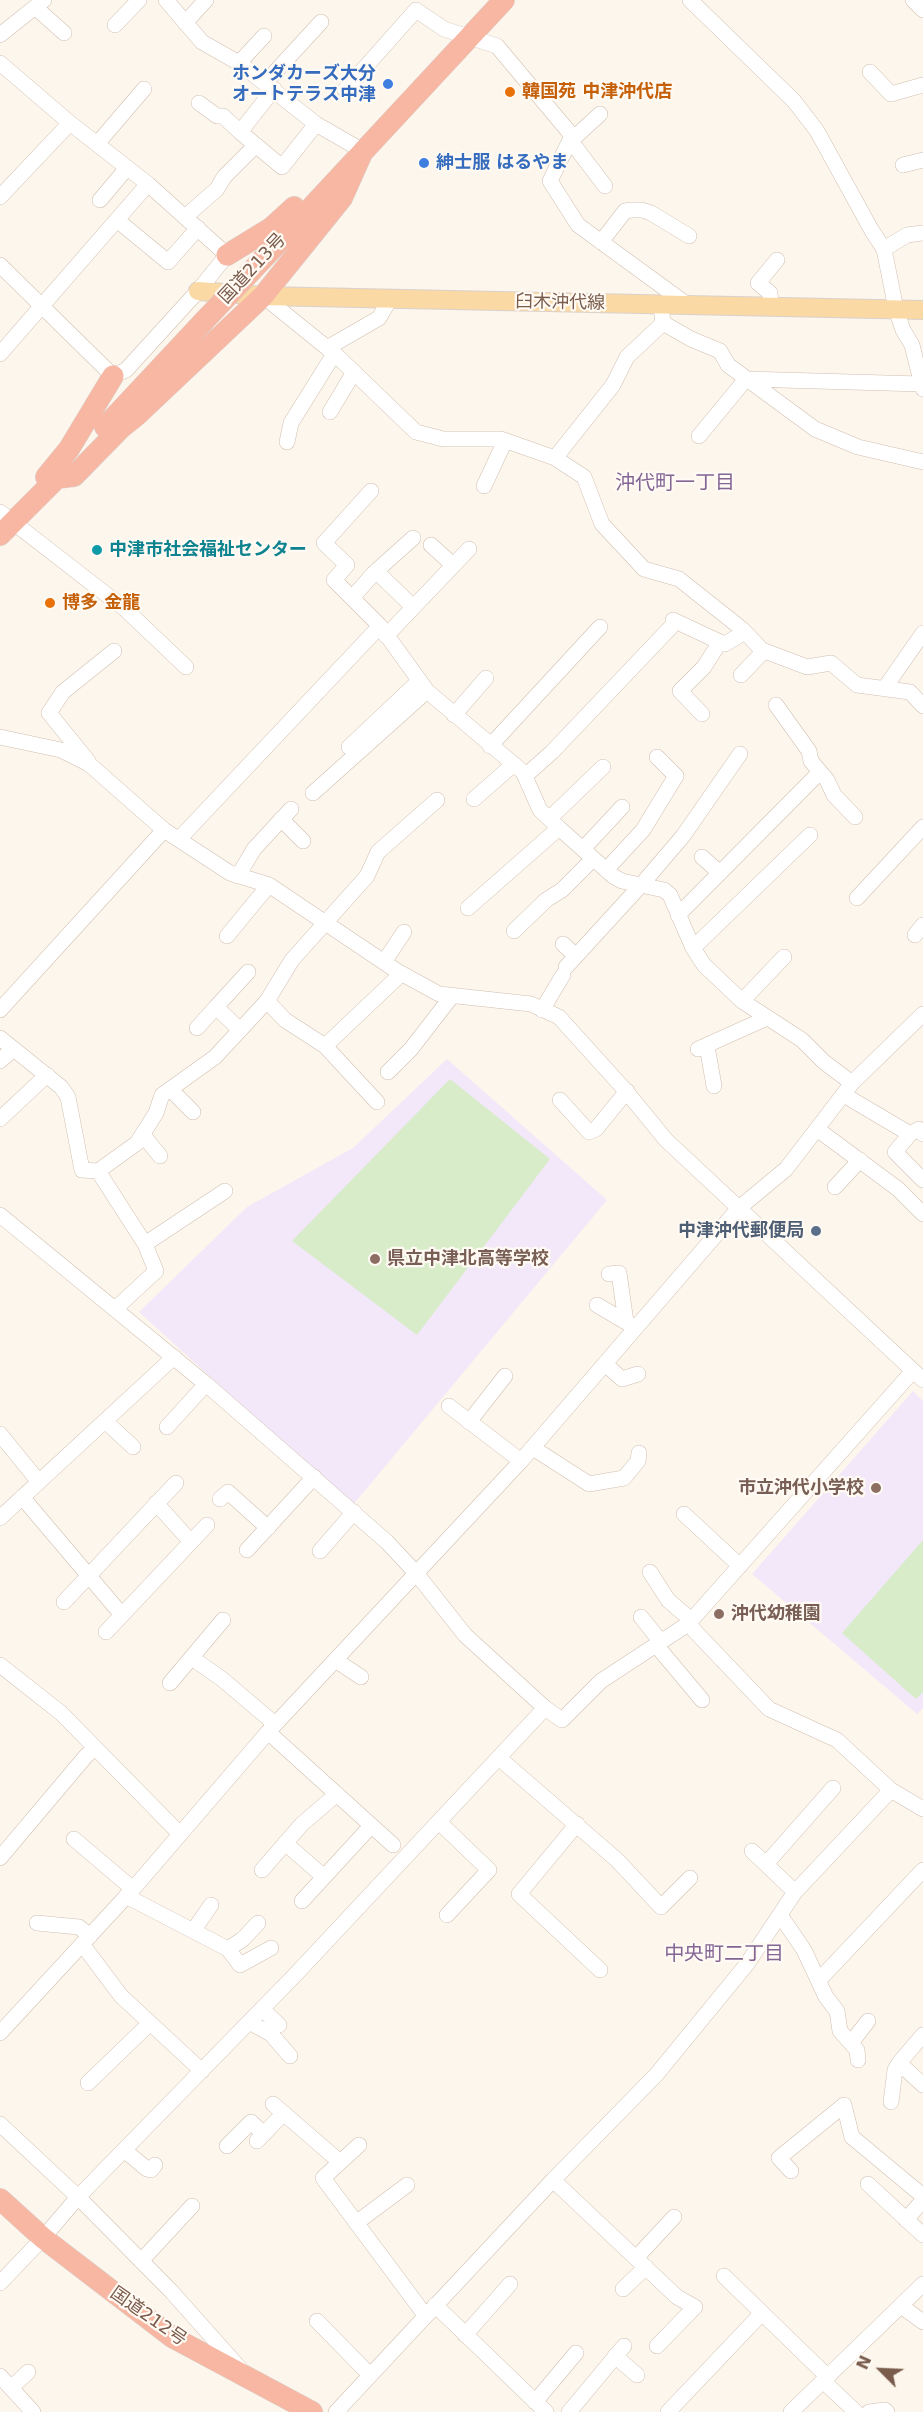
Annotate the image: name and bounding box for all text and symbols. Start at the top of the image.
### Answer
place label: ホンダカーズ大分 オートテラス中津 [232,63,376,106]
marker: ホンダカーズ大分 オートテラス中津 [381,77,395,91]
place label: 韓国苑 中津沖代店 [522,81,672,103]
marker: 韓国苑 中津沖代店 [503,85,517,99]
place label: 紳士服 はるやま [436,152,568,174]
marker: 紳士服 はるやま [417,156,431,170]
street label: 国道213号 [215,229,291,309]
street label: 臼木沖代線 [515,291,605,315]
district label: 沖代町一丁目 [615,472,735,496]
place label: 中津市社会福祉センター [109,539,307,561]
marker: 中津市社会福祉センター [90,543,104,557]
place label: 博多 金龍 [62,592,140,614]
marker: 博多 金龍 [43,596,57,610]
place label: 中津沖代郵便局 [678,1220,804,1242]
marker: 中津沖代郵便局 [809,1224,823,1238]
place label: 県立中津北高等学校 [387,1248,549,1270]
marker: 県立中津北高等学校 [368,1252,382,1266]
place label: 市立沖代小学校 [738,1477,864,1499]
marker: 市立沖代小学校 [869,1481,883,1495]
place label: 沖代幼稚園 [731,1603,821,1625]
marker: 沖代幼稚園 [712,1607,726,1621]
district label: 中央町二丁目 [664,1943,784,1967]
street label: 国道212号 [106,2283,190,2351]
north arrow [851,2340,911,2400]
text: N [853,2353,875,2372]

